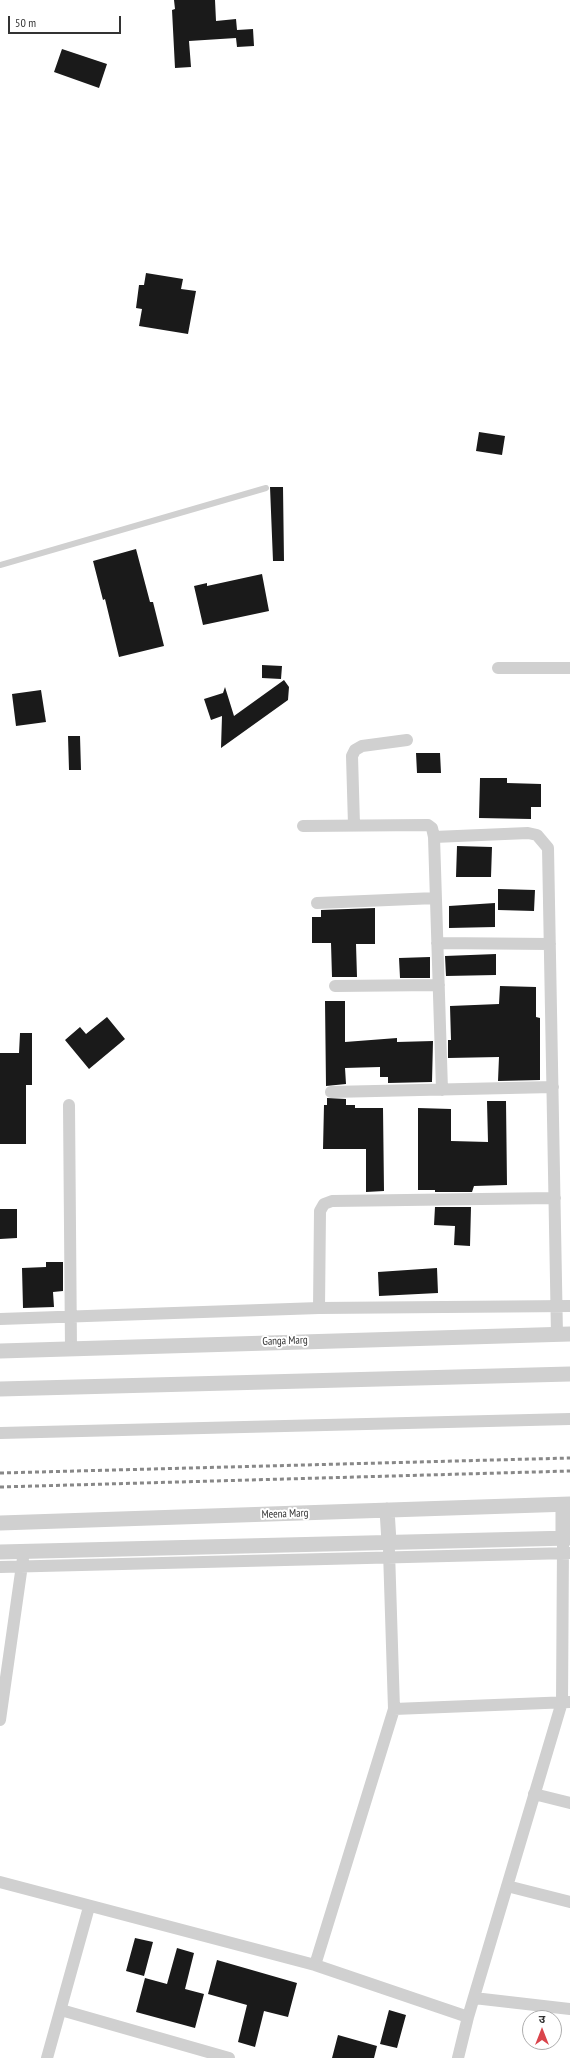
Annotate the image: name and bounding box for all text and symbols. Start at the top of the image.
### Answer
scale bar [10,8,123,34]
text: 50 m [15,15,36,30]
street label: Ganga Marg [262,1334,308,1348]
street label: Meena Marg [261,1507,309,1521]
north arrow [522,2010,562,2050]
text: उ [539,2012,545,2026]

